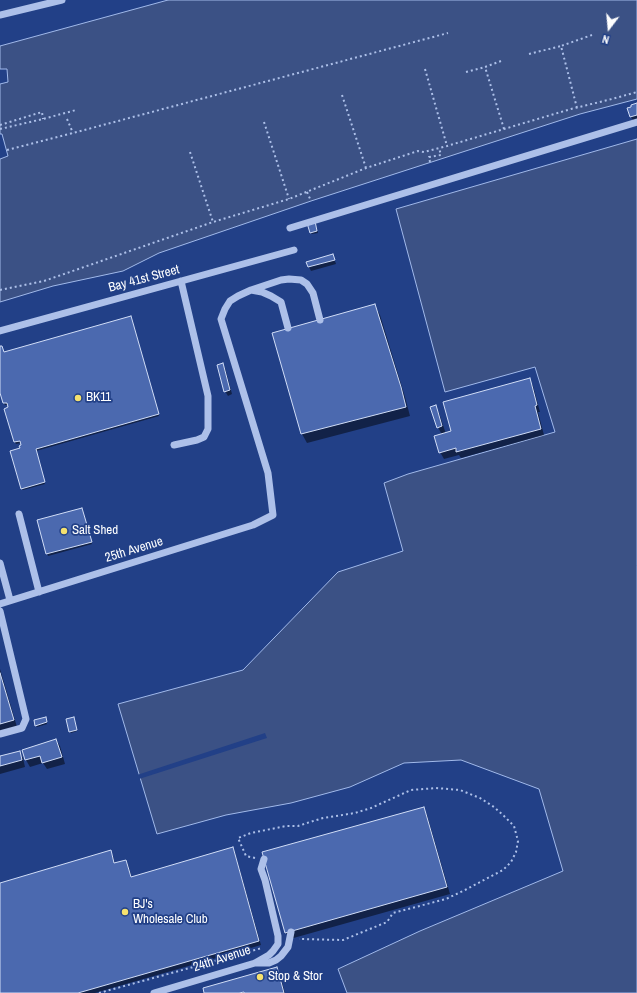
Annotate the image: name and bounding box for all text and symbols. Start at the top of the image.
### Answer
north arrow [589,8,629,48]
text: N [601,32,611,47]
street label: Bay 41st Street [107,262,181,296]
place label: BK11 [86,390,111,406]
marker: BK11 [73,393,83,403]
place label: Salt Shed [72,523,118,539]
marker: Salt Shed [59,526,69,536]
street label: 25th Avenue [103,534,165,566]
place label: BJ's Wholesale Club [133,897,208,928]
marker: BJ's Wholesale Club [120,907,130,917]
street label: 24th Avenue [191,942,253,976]
place label: Stop & Stor [268,969,323,985]
marker: Stop & Stor [255,972,265,982]

